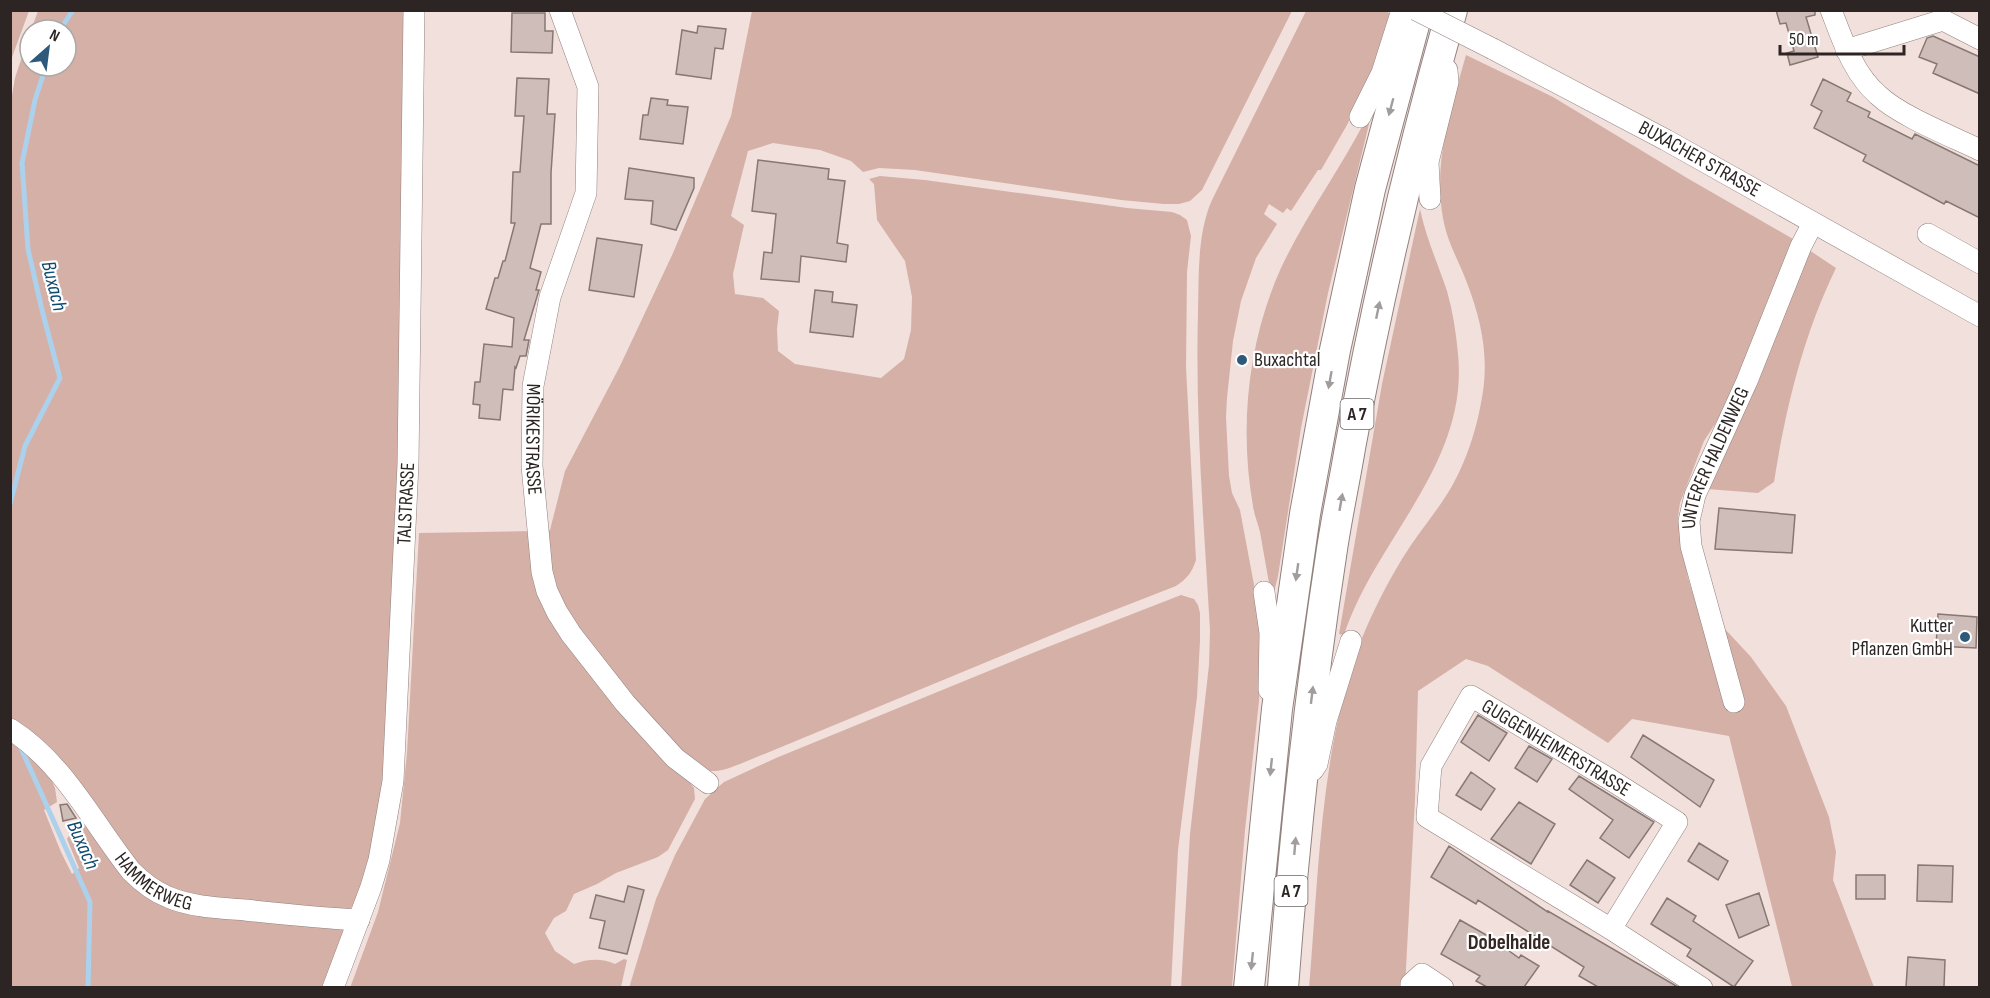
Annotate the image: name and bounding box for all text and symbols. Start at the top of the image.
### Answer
north arrow [18,18,78,78]
scale bar [1780,18,1904,56]
text: N [46,26,63,46]
text: 50 m [1789,29,1819,50]
one-way arrow [1386,99,1395,117]
street label: BUXACHER STRASSE [1635,116,1765,202]
water label: Buxach [36,258,72,314]
one-way arrow [1373,301,1383,320]
place label: Buxachtal [1254,348,1320,372]
marker: Buxachtal [1235,353,1249,367]
one-way arrow [1325,370,1334,389]
street label: MÖRIKESTRASSE [520,383,547,496]
street label: UNTERER HALDENWEG [1677,383,1755,530]
road number: A 7 [1340,399,1374,429]
street label: TALSTRASSE [392,462,420,545]
one-way arrow [1336,492,1345,511]
one-way arrow [1292,562,1301,581]
place label: Kutter Pflanzen GmbH [1851,614,1953,661]
marker: Kutter Pflanzen GmbH [1958,630,1972,644]
one-way arrow [1307,685,1317,704]
street label: GUGGENHEIMERSTRASSE [1477,694,1635,802]
one-way arrow [1266,758,1276,777]
water label: Buxach [61,817,105,873]
one-way arrow [1290,836,1300,855]
street label: HAMMERWEG [109,848,195,916]
road number: A 7 [1274,876,1308,906]
district label: Dobelhalde [1468,930,1550,955]
one-way arrow [1247,952,1256,971]

